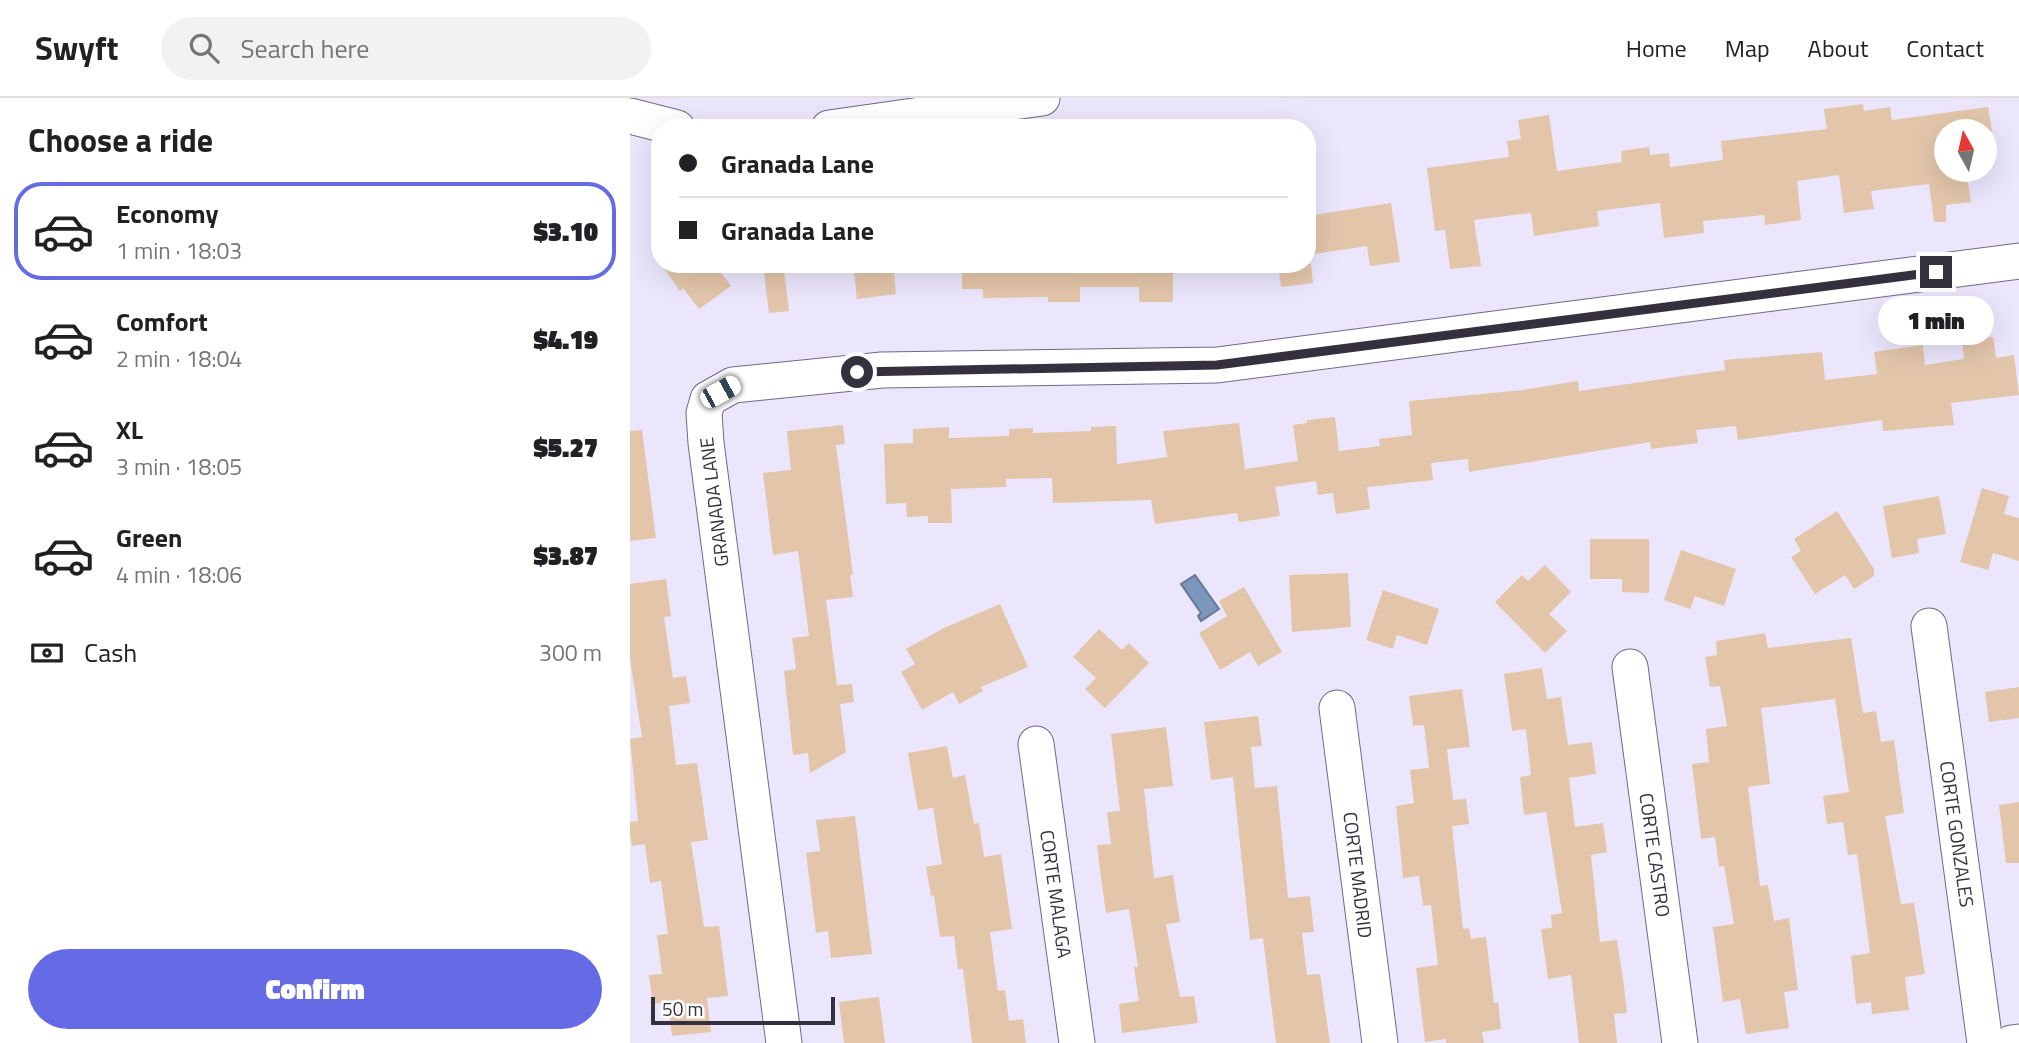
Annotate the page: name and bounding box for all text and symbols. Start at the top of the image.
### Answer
search box [161,17,651,80]
text: Swyft [35,23,119,73]
icon: search [185,29,223,67]
text: Search here [241,29,369,68]
text: Home [1626,30,1687,66]
text: Map [1725,30,1770,66]
text: About [1808,30,1868,66]
text: Contact [1906,30,1984,66]
text: Choose a ride [28,116,213,164]
north arrow [1934,119,1997,182]
map controls [1934,119,1997,182]
text: Granada Lane [721,144,874,183]
text: Economy [116,194,218,233]
icon: car [32,200,95,263]
text: Granada Lane [721,211,874,250]
text: $3.10 [533,212,598,251]
text: 1 min · 18:03 [116,233,242,268]
route end [1920,256,1952,288]
callout: 1 min [1878,296,1994,346]
text: Comfort [116,302,208,341]
text: 1 min [1907,303,1965,338]
icon: car [32,308,95,371]
text: $4.19 [533,320,598,359]
text: 2 min · 18:04 [116,341,242,376]
route start [841,356,873,388]
car [697,373,744,411]
text: XL [116,410,143,449]
icon: car [32,416,95,479]
text: $5.27 [533,428,598,467]
street label: GRANADA LANE [691,436,736,568]
text: 3 min · 18:05 [116,449,242,484]
text: Green [116,518,182,557]
icon: car [32,524,95,587]
text: $3.87 [533,536,598,575]
text: 4 min · 18:06 [116,557,242,592]
text: Cash [84,633,137,672]
icon: cash [28,634,66,672]
text: 300 m [539,635,602,670]
street label: CORTE GONZALES [1933,759,1982,909]
street label: CORTE CASTRO [1632,791,1679,919]
street label: CORTE MADRID [1336,810,1381,940]
street label: CORTE MALAGA [1033,828,1080,960]
button: Confirm [28,949,602,1029]
scale bar [651,994,835,1026]
text: 50 m [662,994,703,1023]

